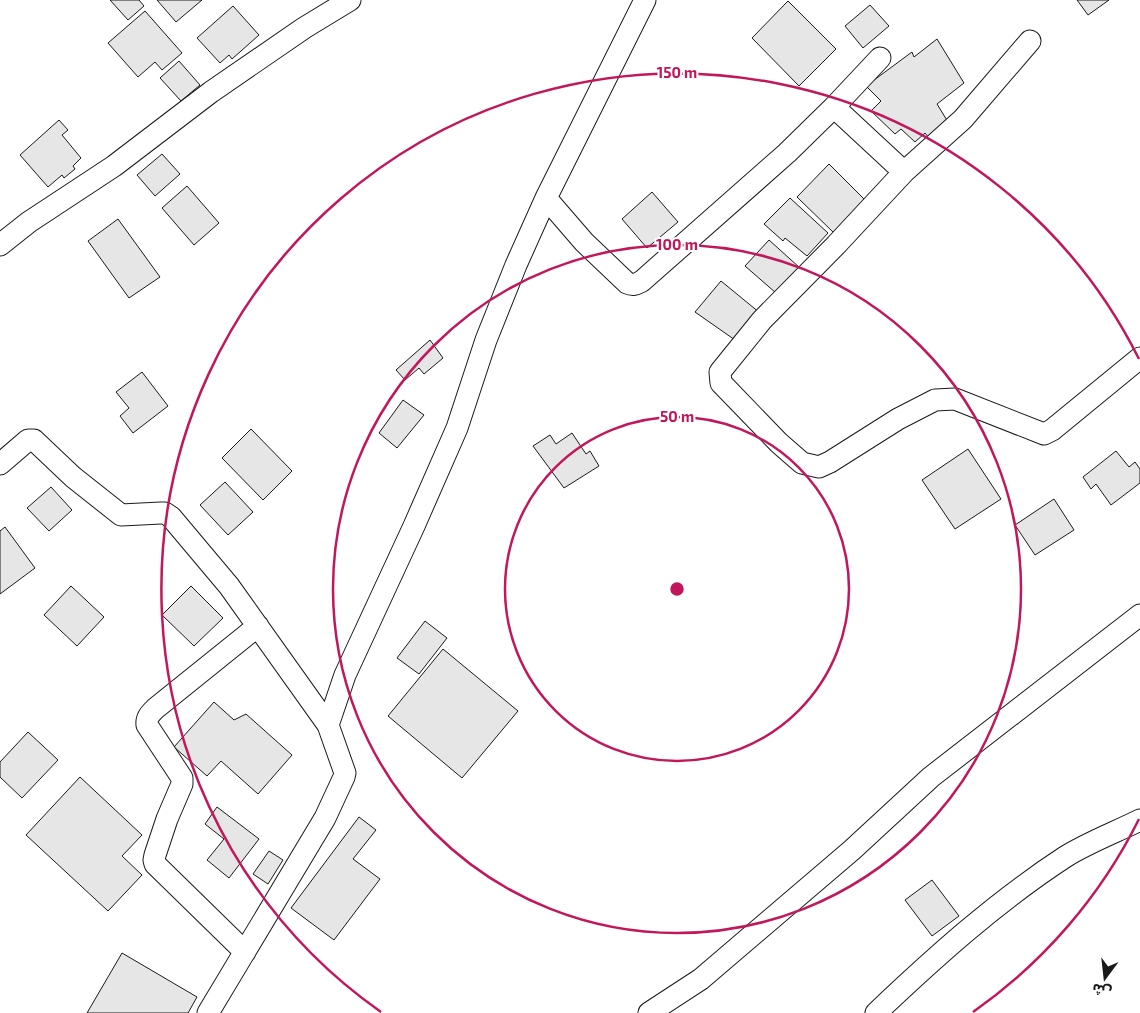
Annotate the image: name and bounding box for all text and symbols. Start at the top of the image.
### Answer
text: 150 m [657,63,697,81]
text: 100 m [656,235,698,253]
text: 50 m [660,407,694,425]
centre of rings [668,580,686,598]
north arrow [1080,953,1130,1003]
text: ش [1090,980,1113,1002]

